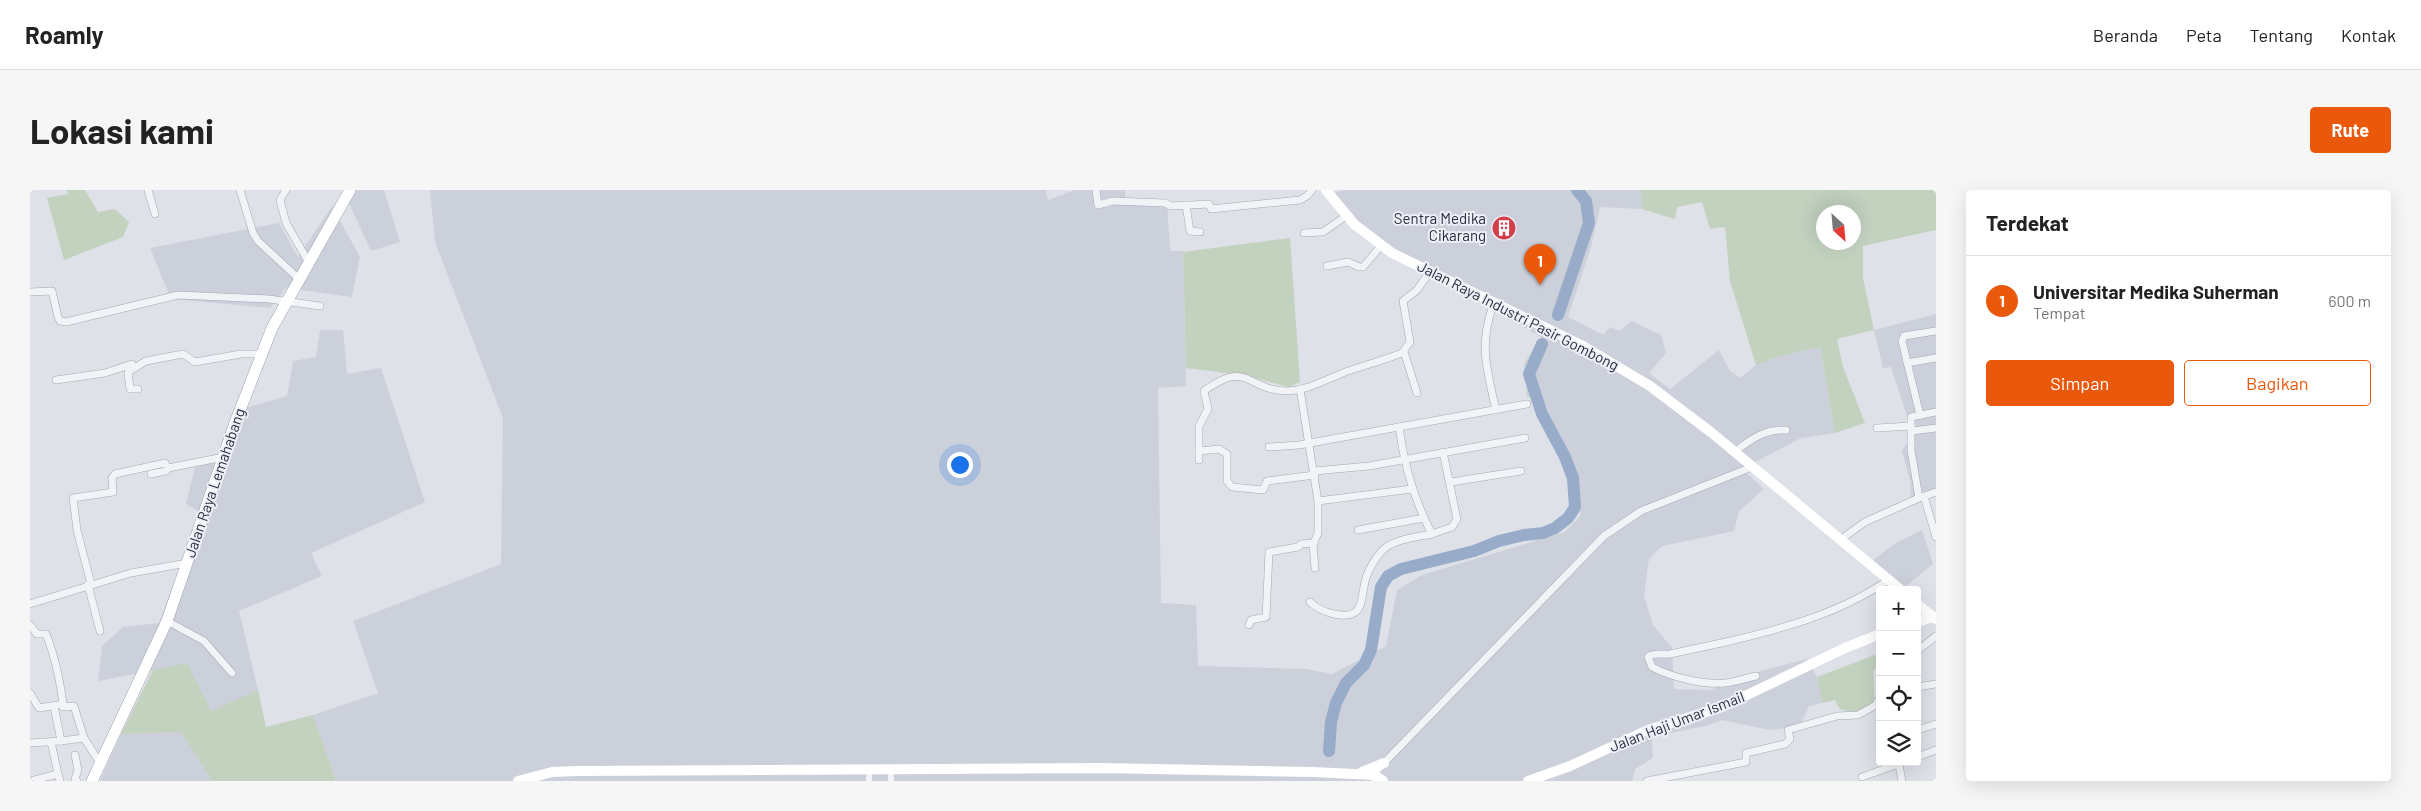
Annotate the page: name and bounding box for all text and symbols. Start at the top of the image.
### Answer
text: Roamly [25,20,104,49]
text: Beranda [2093,24,2158,46]
text: Peta [2186,24,2222,46]
text: Tentang [2250,24,2313,46]
text: Kontak [2341,24,2396,46]
button: Rute [2310,107,2391,153]
text: Lokasi kami [30,109,214,151]
north arrow [1816,205,1861,250]
place label: Sentra Medika Cikarang [1394,209,1486,244]
text: Terdekat [1986,210,2069,235]
building icon: Sentra Medika Cikarang [1491,215,1517,241]
pin: 1 [1524,244,1556,285]
street label: Jalan Raya Industri Pasir Gombong [1415,256,1622,374]
text: Universitar Medika Suherman [2033,280,2279,303]
text: 1 [1999,291,2005,310]
text: 600 m [2328,291,2371,310]
text: Tempat [2033,303,2086,322]
button: Simpan [1986,360,2174,406]
button: Bagikan [2184,360,2371,406]
street label: Jalan Raya Lemahabang [180,406,248,560]
your location [947,452,973,478]
map controls [1876,586,1921,766]
button: + [1876,586,1921,631]
button: − [1876,631,1921,676]
button: locate [1876,676,1921,721]
street label: Jalan Haji Umar Ismail [1607,687,1747,755]
button: layers [1876,721,1921,766]

